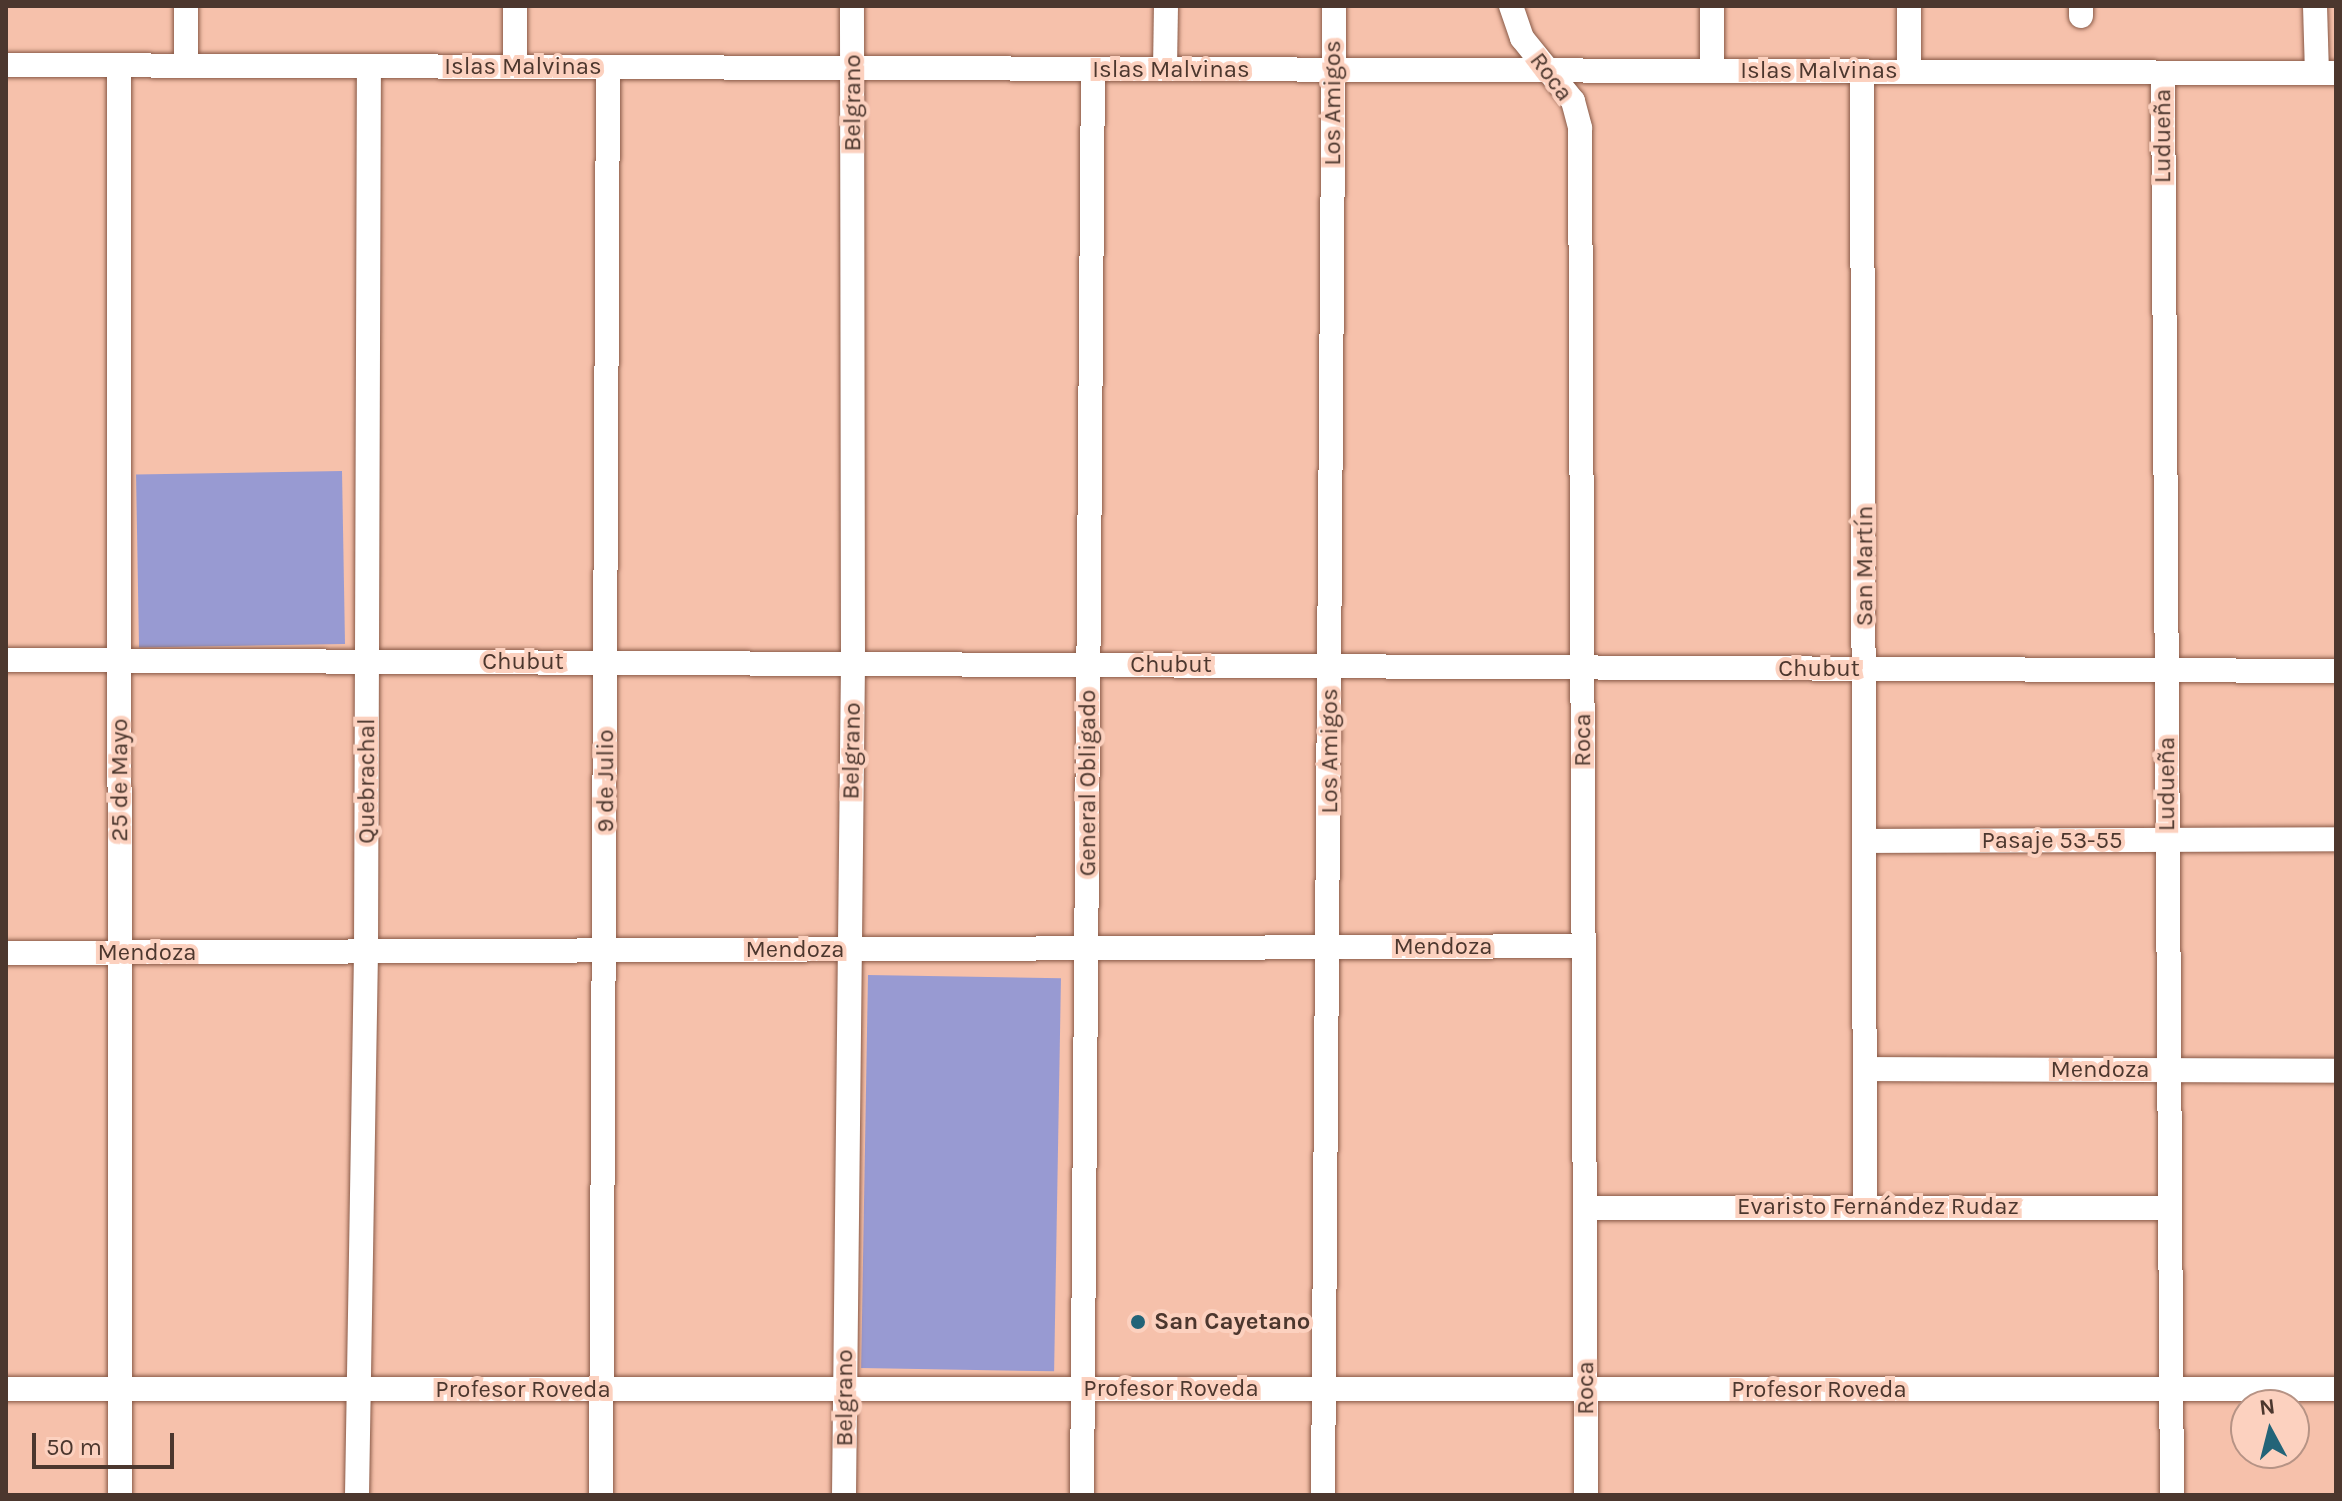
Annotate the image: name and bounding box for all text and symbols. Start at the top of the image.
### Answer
street label: Los Amigos [1319,40,1347,166]
street label: Roca [1523,47,1579,107]
street label: Islas Malvinas [444,53,602,81]
street label: Belgrano [839,55,867,151]
street label: Islas Malvinas [1092,56,1250,84]
street label: Islas Malvinas [1740,57,1898,85]
street label: Ludueña [2149,89,2177,183]
street label: San Martín [1851,506,1879,626]
street label: Chubut [482,648,564,676]
street label: Chubut [1130,651,1212,679]
street label: Chubut [1778,655,1860,683]
street label: Los Amigos [1316,688,1344,814]
street label: General Obligado [1074,690,1102,876]
street label: Belgrano [837,702,867,800]
street label: Roca [1569,713,1597,767]
street label: 25 de Mayo [106,718,134,842]
street label: Quebrachal [353,718,381,844]
street label: 9 de Julio [592,729,620,833]
street label: Ludueña [2153,737,2181,831]
street label: Pasaje 53-55 [1981,827,2123,855]
street label: Mendoza [1393,933,1493,961]
street label: Mendoza [745,936,845,964]
street label: Mendoza [97,939,197,967]
street label: Mendoza [2050,1056,2150,1084]
street label: Evaristo Fernández Rudaz [1737,1193,2019,1221]
place label: San Cayetano [1154,1308,1310,1336]
marker: San Cayetano [1129,1313,1147,1331]
street label: Belgrano [831,1350,859,1446]
street label: Roca [1572,1361,1600,1415]
street label: Profesor Roveda [1083,1375,1259,1403]
street label: Profesor Roveda [435,1376,611,1404]
street label: Profesor Roveda [1731,1376,1907,1404]
north arrow [2230,1389,2310,1469]
text: N [2258,1393,2277,1421]
scale bar [36,1417,178,1467]
text: 50 m [46,1433,102,1461]

